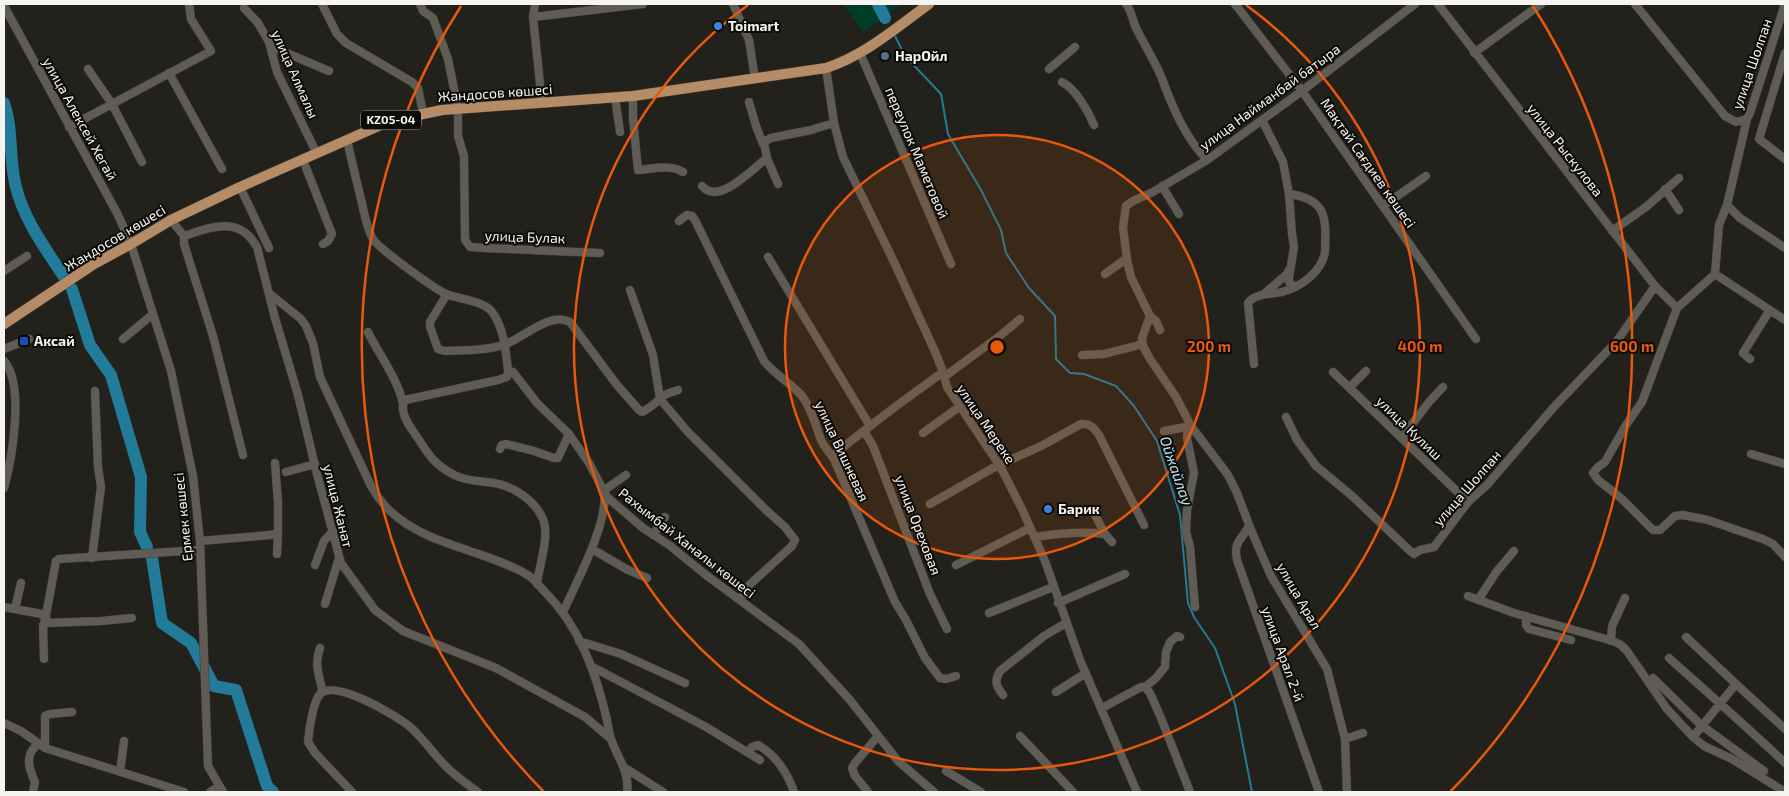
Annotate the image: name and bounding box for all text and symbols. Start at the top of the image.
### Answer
street label: улица Шолпан [1728,16,1775,111]
place label: Toimart [728,17,779,34]
marker: Toimart [712,20,724,32]
street label: улица Алмалы [268,27,323,121]
street label: улица Найманбай батыра [1196,40,1343,153]
place label: НарОйл [895,47,948,64]
marker: НарОйл [879,50,891,62]
street label: улица Алексей Хегай [40,54,121,183]
street label: Жандосов көшесі [437,80,553,105]
street label: переулок Маметовой [882,85,953,221]
street label: Мақтай Сағдиев көшесі [1317,95,1420,231]
street label: улица Рыскулова [1524,100,1607,200]
road number: KZ05-04 [361,110,421,130]
street label: Жандосов көшесі [61,201,168,274]
street label: улица Булак [484,227,566,246]
place label: Аксай [34,332,75,349]
marker: Аксай [18,335,30,347]
text: 200 m [1187,337,1231,355]
text: 400 m [1398,337,1442,355]
text: 600 m [1610,337,1654,355]
centre of rings [988,338,1006,356]
street label: улица Мереке [953,381,1019,467]
street label: улица Кулиш [1373,392,1446,463]
street label: улица Вишневая [812,398,873,504]
water label: Ойжайлау [1157,434,1197,508]
street label: улица Шолпан [1429,446,1504,529]
street label: улица Жанат [320,462,357,549]
street label: Ермек көшесі [169,472,196,562]
street label: улица Ореховая [892,473,945,577]
street label: Рахымбай Ханалы көшесі [615,484,759,601]
place label: Барик [1058,500,1100,517]
marker: Барик [1042,503,1054,515]
street label: улица Арал [1273,559,1325,632]
street label: улица Арал 2-й [1258,604,1309,704]

